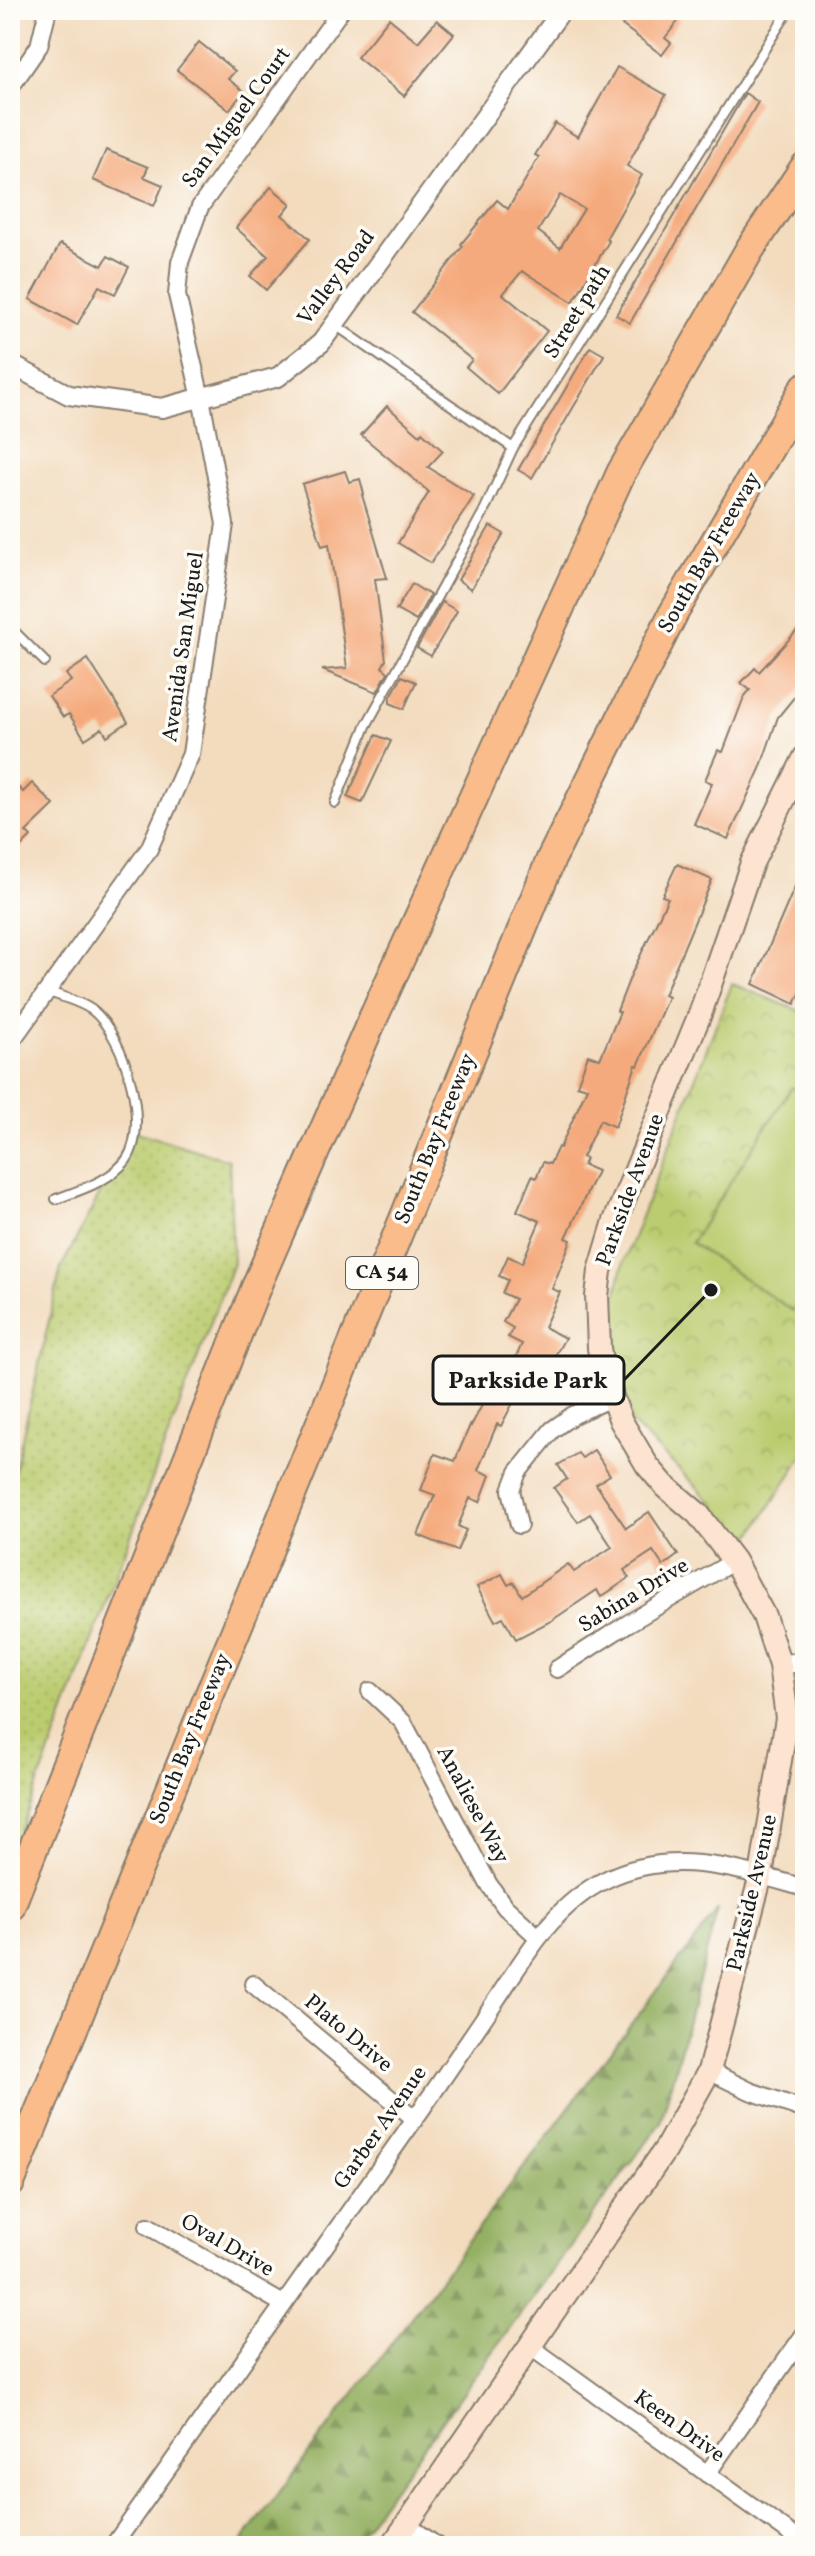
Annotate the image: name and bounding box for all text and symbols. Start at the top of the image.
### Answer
street label: San Miguel Court [175,41,299,195]
street label: Valley Road [291,224,383,332]
street label: Street path [537,259,619,365]
street label: South Bay Freeway [651,466,769,640]
street label: Avenida San Miguel [155,550,213,744]
street label: South Bay Freeway [388,1049,484,1229]
street label: Parkside Avenue [589,1109,673,1271]
road number: CA 54 [346,1257,418,1289]
callout: Parkside Park [433,1356,624,1404]
text: Parkside Park [448,1365,608,1399]
street label: Sabina Drive [573,1551,695,1641]
street label: South Bay Freeway [143,1649,239,1829]
street label: Analiese Way [428,1741,516,1870]
street label: Parkside Avenue [720,1811,786,1975]
street label: Plato Drive [297,1988,399,2080]
street label: Garber Avenue [327,2060,435,2196]
street label: Oval Drive [174,2207,280,2285]
street label: Keen Drive [627,2383,731,2471]

